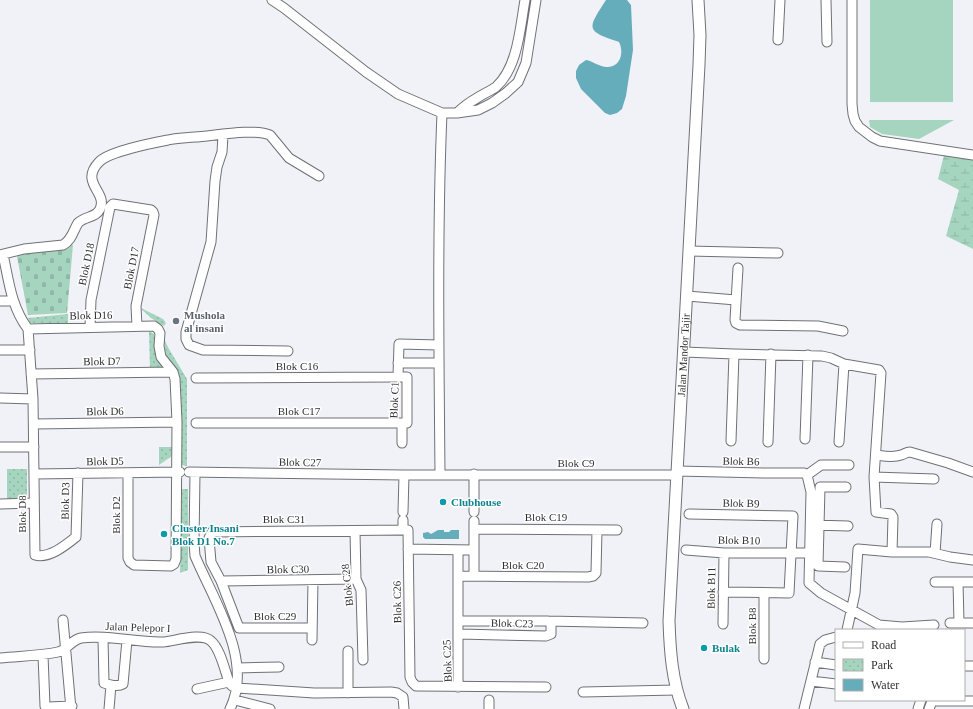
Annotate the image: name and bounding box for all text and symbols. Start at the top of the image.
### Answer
street label: Blok D18 [76,241,96,286]
street label: Blok D17 [121,245,141,290]
street label: Blok D16 [69,309,113,321]
place label: Mushola al insani [184,309,225,334]
street label: Jalan Mandor Tajir [675,313,692,397]
marker: Mushola al insani [171,316,181,326]
street label: Blok D7 [83,355,121,367]
street label: Blok C16 [276,360,319,372]
street label: Blok C1 [387,381,401,419]
street label: Blok D6 [86,405,124,417]
street label: Blok C17 [278,405,321,417]
street label: Blok D5 [86,455,124,467]
street label: Blok B6 [722,455,760,467]
street label: Blok C27 [279,456,322,468]
street label: Blok C9 [558,457,595,469]
street label: Blok D3 [59,482,71,520]
street label: Blok D8 [16,495,28,533]
street label: Blok D2 [110,496,122,534]
place label: Clubhouse [451,496,501,508]
marker: Clubhouse [438,497,448,507]
street label: Blok B9 [722,497,760,509]
street label: Blok C19 [525,511,568,523]
street label: Blok C31 [263,513,305,525]
place label: Cluster Insani Blok D1 No.7 [172,522,239,547]
marker: Cluster Insani Blok D1 No.7 [159,529,169,539]
street label: Blok B10 [718,534,761,546]
street label: Blok C20 [502,559,545,571]
street label: Blok C30 [267,563,310,575]
street label: Blok C28 [339,563,355,607]
street label: Blok B11 [705,567,717,609]
street label: Blok C26 [391,580,403,623]
street label: Blok B8 [746,607,758,644]
street label: Blok C29 [254,610,297,622]
street label: Blok C23 [491,617,534,629]
street label: Jalan Pelepor I [105,620,171,634]
legend [835,629,965,701]
text: Road [871,638,896,652]
street label: Blok C25 [440,639,454,682]
place label: Bulak [712,642,741,654]
marker: Bulak [699,643,709,653]
text: Park [871,658,893,672]
text: Water [871,678,899,692]

